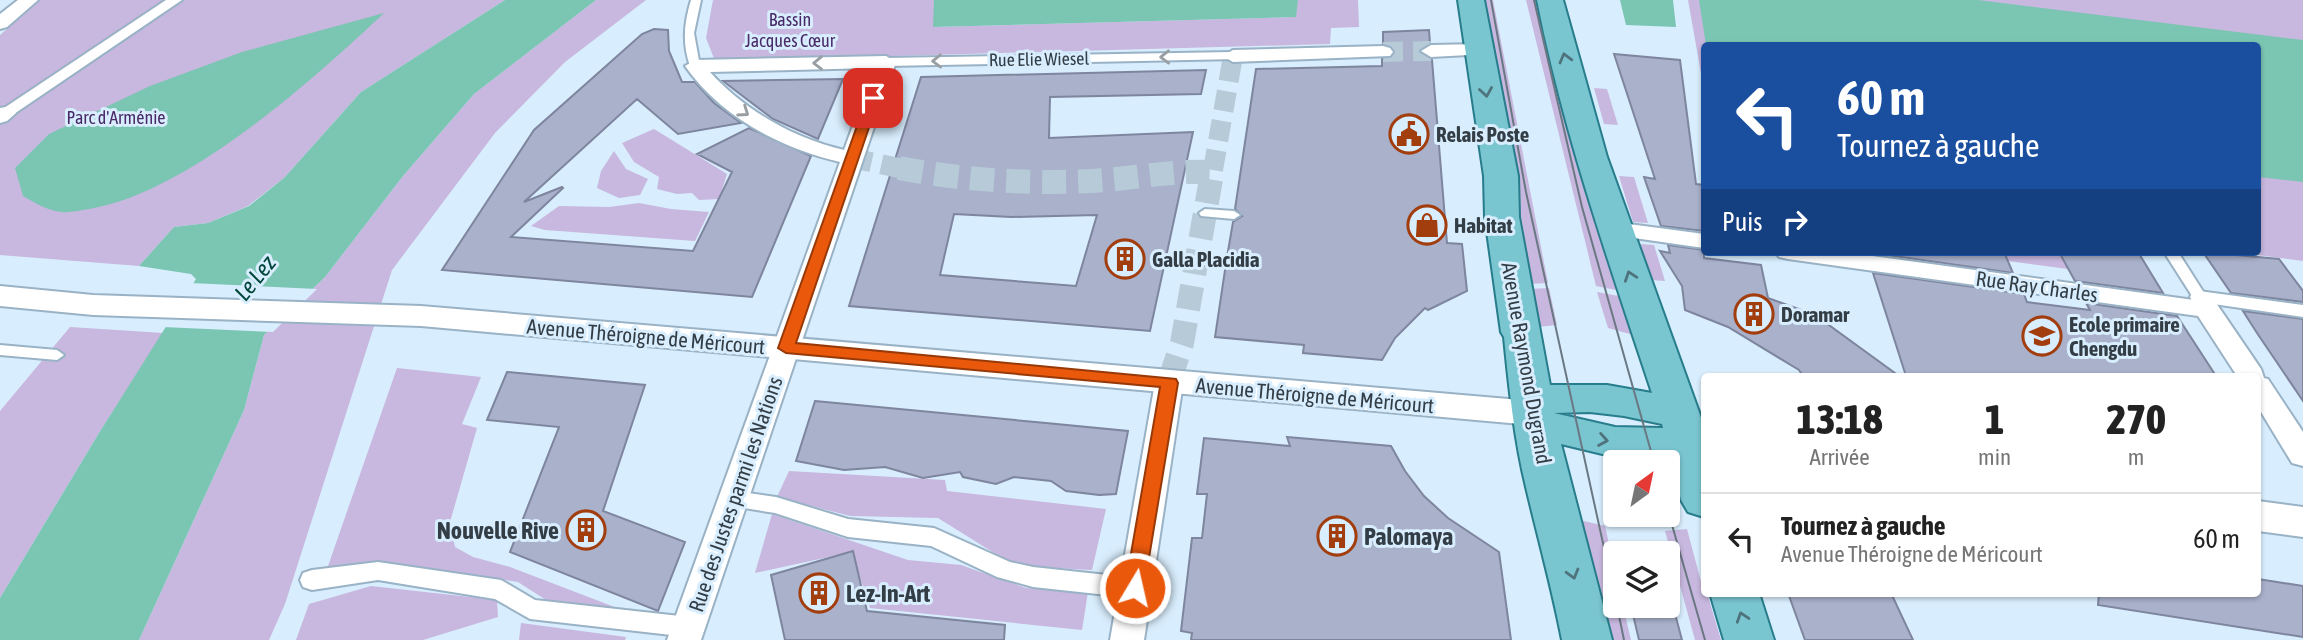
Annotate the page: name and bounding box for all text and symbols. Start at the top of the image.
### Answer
park label: Bassin Jacques Cœur [745,9,836,51]
street label: Rue Elie Wiesel [989,48,1090,70]
one-way arrow [1159,49,1169,65]
one-way arrow [931,53,942,69]
one-way arrow [1559,53,1573,65]
one-way arrow [812,55,822,71]
pin [843,68,903,128]
text: 60 m [1837,69,1925,125]
icon: left [1722,70,1813,161]
icon: arrive [854,79,892,117]
one-way arrow [1478,86,1493,97]
one-way arrow [736,104,749,116]
park label: Parc d'Arménie [66,107,166,128]
public building icon: Relais Poste [1388,113,1430,155]
place label: Relais Poste [1436,122,1529,146]
text: Tournez à gauche [1837,127,2040,164]
icon: right [1776,203,1814,241]
shop icon: Habitat [1406,204,1448,246]
text: Puis [1722,207,1762,237]
place label: Habitat [1454,213,1513,237]
building icon: Galla Placidia [1104,238,1146,280]
place label: Galla Placidia [1152,247,1260,271]
water label: Le Lez [229,250,281,306]
street label: Avenue Raymond Dugrand [1497,260,1557,466]
street label: Rue Ray Charles [1975,266,2099,306]
one-way arrow [1624,271,1638,283]
building icon: Doramar [1733,293,1775,335]
place label: Doramar [1781,302,1850,326]
place label: Ecole primaire Chengdu [2069,312,2180,360]
street label: Avenue Théroigne de Méricourt [526,314,766,358]
school or university icon: Ecole primaire Chengdu [2021,315,2063,357]
street label: Rue des Justes parmi les Nations [683,373,787,615]
street label: Avenue Théroigne de Méricourt [1195,373,1435,417]
text: 13:18 [1796,395,1883,443]
text: 1 [1985,395,2004,443]
text: 270 [2106,395,2166,443]
one-way arrow [1597,432,1609,447]
text: Arrivée [1809,444,1870,470]
text: min [1978,444,2011,470]
text: m [2128,444,2144,470]
north arrow [1603,450,1680,527]
map controls [1603,450,1680,618]
building icon: Nouvelle Rive [565,509,607,551]
text: Tournez à gauche [1781,511,1946,541]
building icon: Palomaya [1316,515,1358,557]
place label: Nouvelle Rive [437,517,559,544]
icon: left [1722,520,1760,558]
place label: Palomaya [1364,523,1453,550]
text: 60 m [2193,524,2240,554]
button: layers [1603,541,1680,618]
text: Avenue Théroigne de Méricourt [1781,541,2043,567]
position arrow [1098,551,1172,625]
one-way arrow [1564,568,1579,580]
building icon: Lez-In-Art [798,572,840,614]
place label: Lez-In-Art [846,580,930,607]
one-way arrow [1736,611,1750,623]

